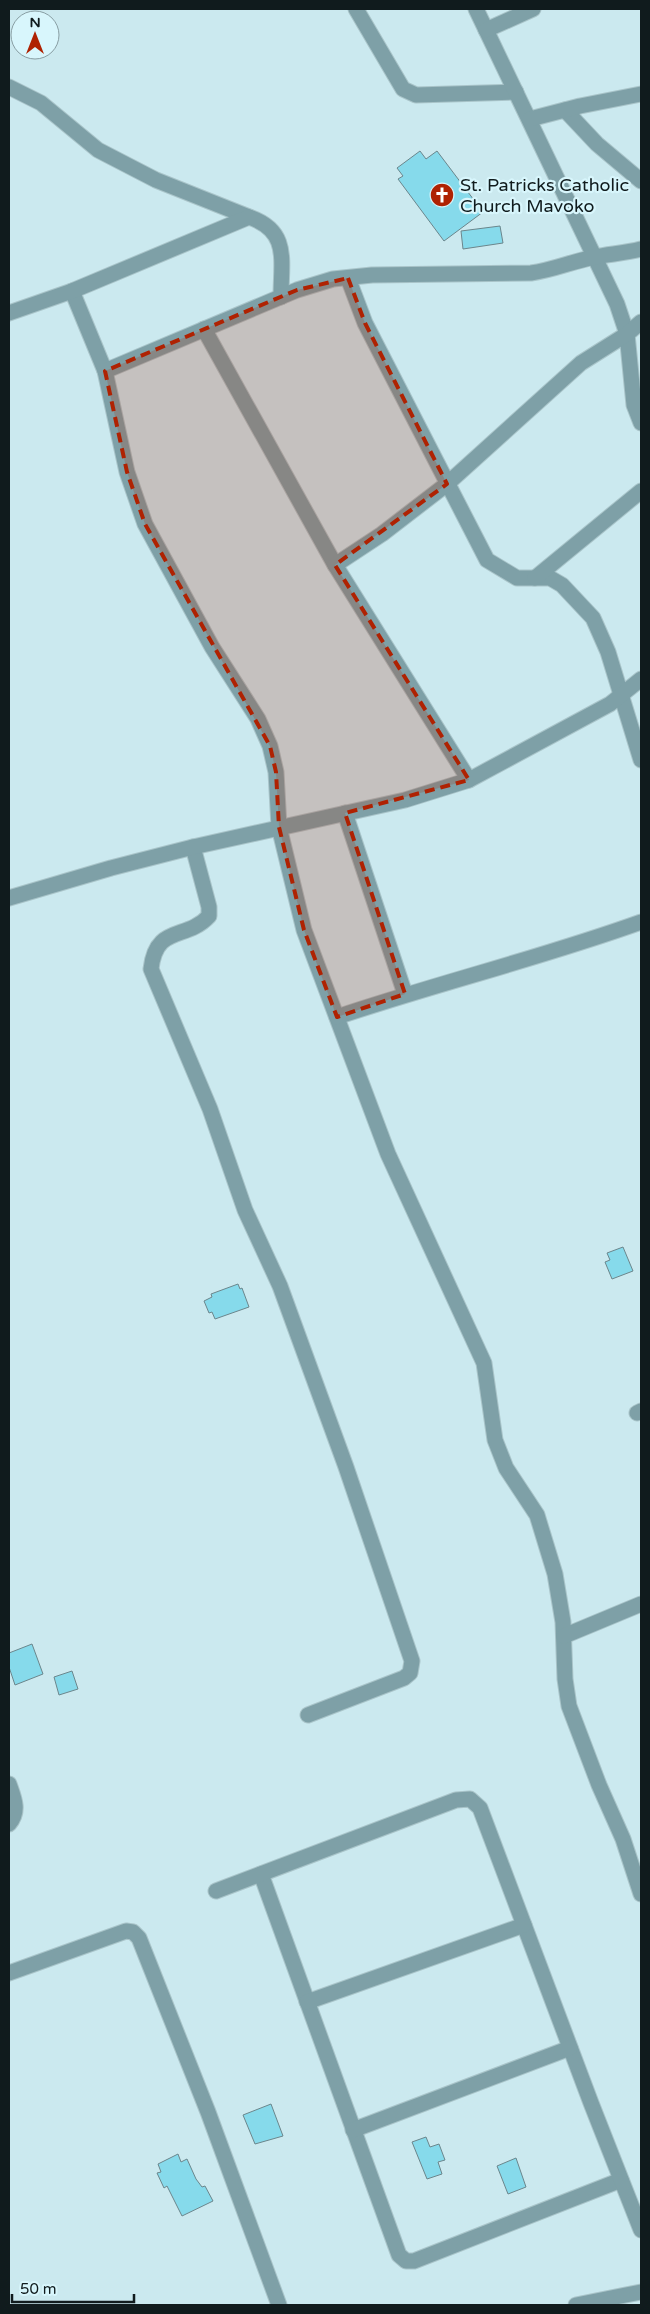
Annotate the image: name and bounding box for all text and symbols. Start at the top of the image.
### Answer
north arrow [10,10,60,60]
text: N [29,14,41,31]
place label: St. Patricks Catholic Church Mavoko [460,174,629,217]
church icon: St. Patricks Catholic Church Mavoko [429,182,455,208]
scale bar [12,2272,135,2304]
text: 50 m [20,2280,57,2298]

